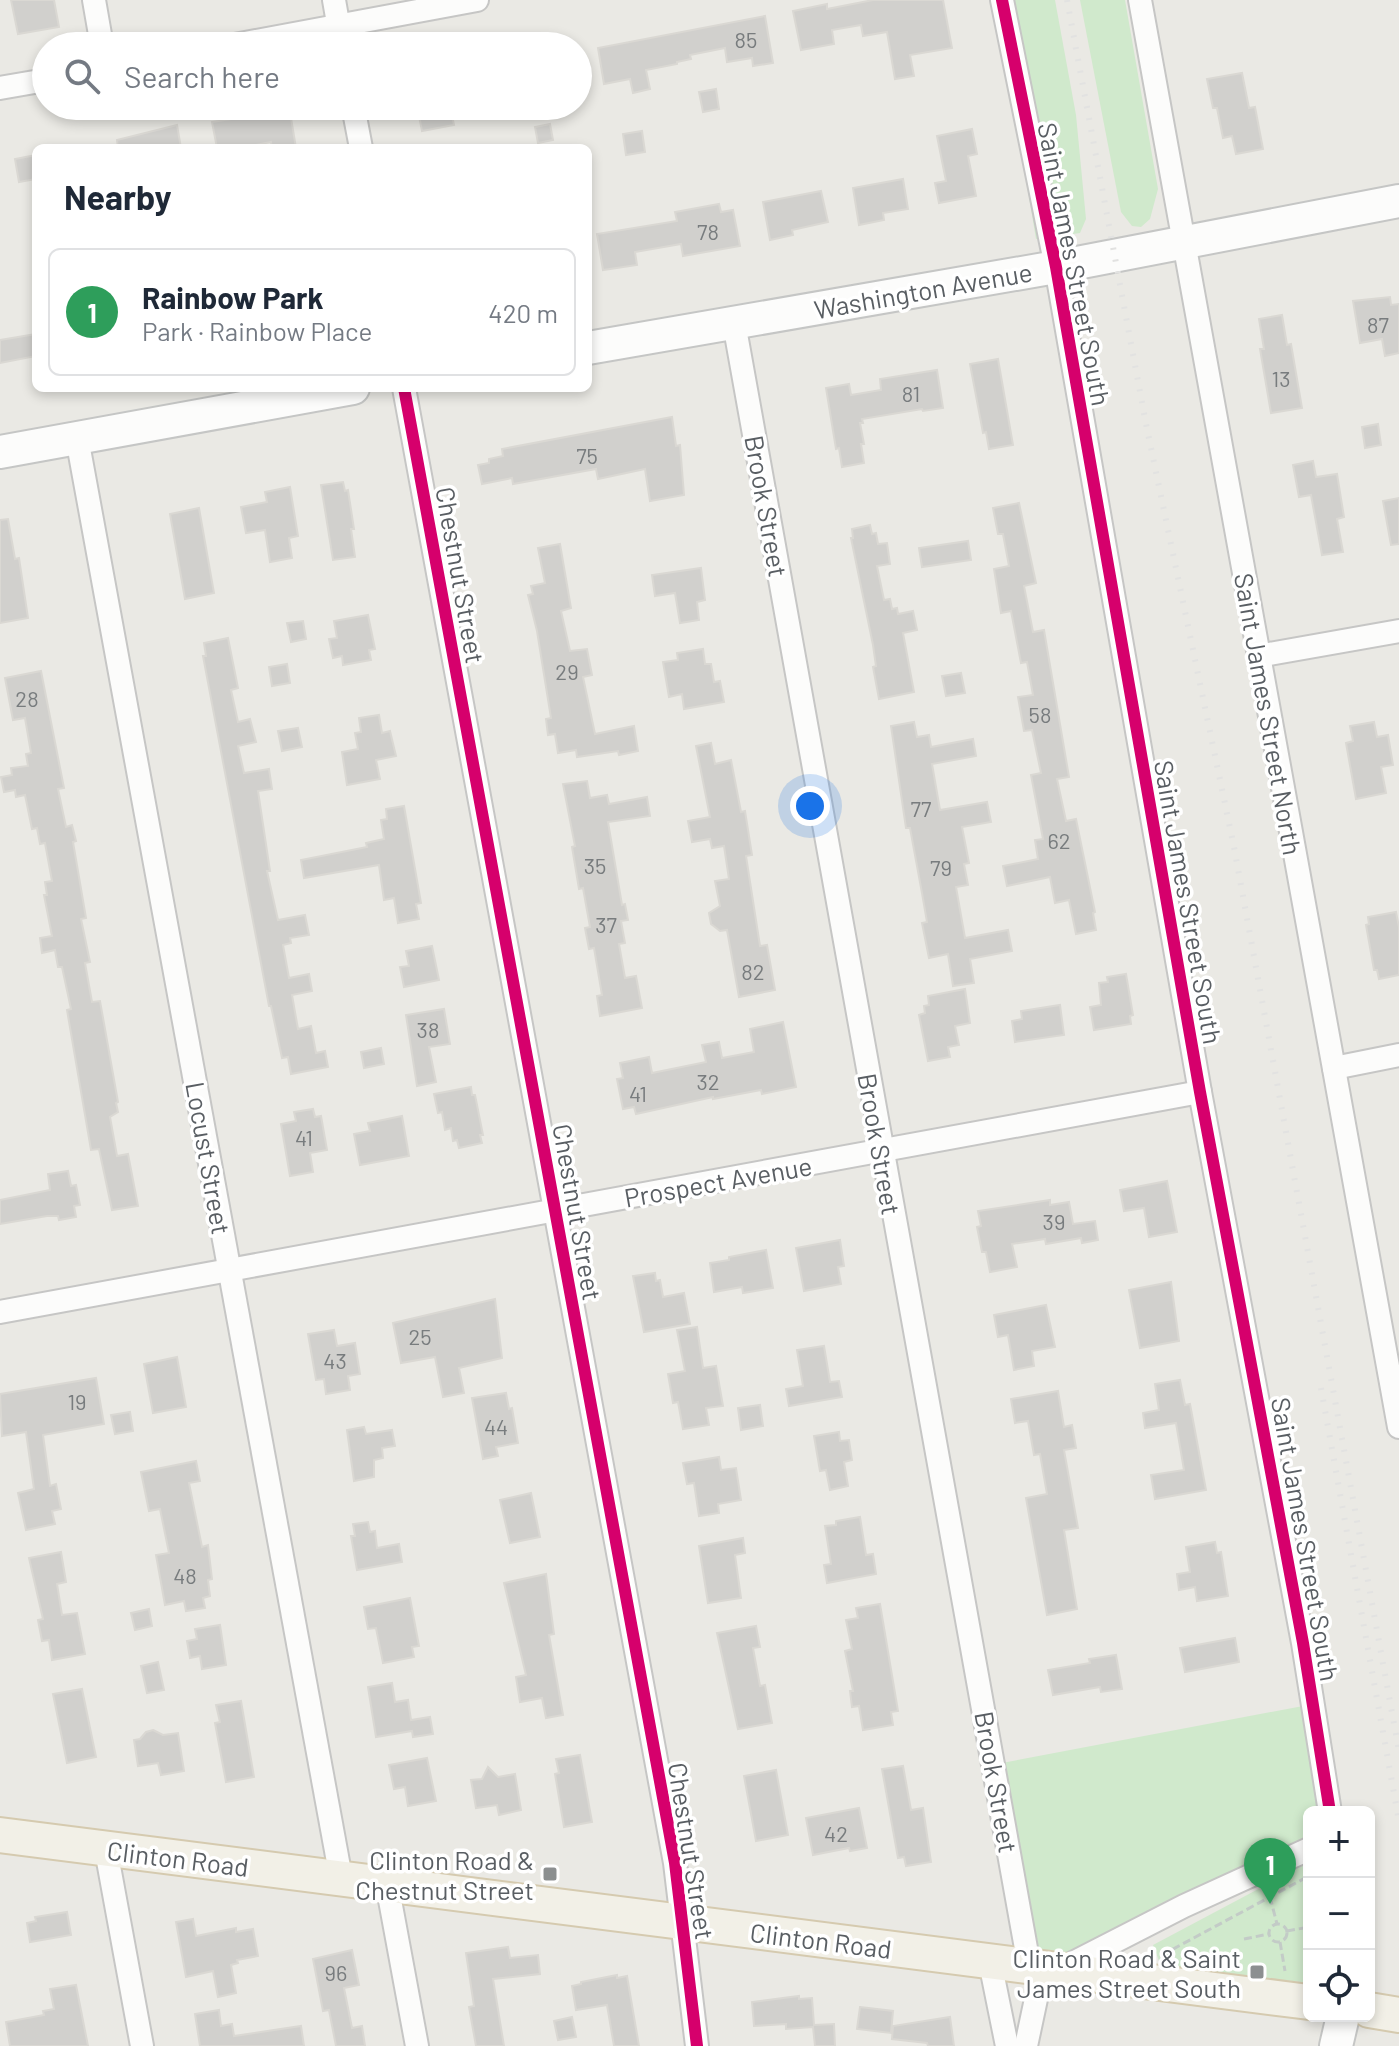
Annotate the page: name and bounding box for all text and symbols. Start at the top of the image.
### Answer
house number: 85 [735,26,757,52]
search box [32,32,592,120]
icon: search [60,54,104,98]
text: Search here [124,58,280,94]
street label: Saint James Street South [1032,120,1118,408]
text: Nearby [64,176,172,217]
house number: 78 [697,218,719,244]
street label: Washington Avenue [811,256,1035,324]
text: Rainbow Park [142,279,324,315]
text: 1 [87,297,97,328]
text: 420 m [488,297,558,328]
house number: 87 [1367,311,1389,337]
text: Park · Rainbow Place [142,315,372,346]
house number: 13 [1271,365,1291,391]
house number: 81 [902,380,920,406]
street label: Brook Street [739,433,795,579]
house number: 75 [576,442,598,468]
street label: Chestnut Street [430,484,492,666]
street label: Saint James Street North [1229,571,1309,857]
house number: 29 [555,658,579,684]
house number: 28 [15,685,39,711]
house number: 58 [1029,701,1051,727]
street label: Saint James Street South [1149,758,1229,1046]
your location [790,786,830,826]
house number: 77 [911,795,931,821]
house number: 62 [1047,827,1071,853]
house number: 35 [584,852,606,878]
house number: 79 [930,854,952,880]
house number: 37 [595,911,617,937]
house number: 82 [741,958,765,984]
house number: 38 [417,1016,439,1042]
house number: 32 [696,1068,720,1094]
street label: Brook Street [852,1071,908,1217]
street label: Locust Street [180,1079,238,1237]
house number: 41 [629,1080,647,1106]
street label: Chestnut Street [547,1121,609,1303]
house number: 41 [295,1124,313,1150]
street label: Prospect Avenue [622,1149,814,1213]
house number: 39 [1043,1208,1065,1234]
house number: 25 [408,1323,432,1349]
house number: 43 [323,1347,347,1373]
house number: 19 [67,1388,87,1414]
street label: Saint James Street South [1266,1395,1346,1683]
house number: 44 [484,1413,508,1439]
house number: 48 [173,1562,197,1588]
street label: Brook Street [969,1709,1025,1855]
street label: Chestnut Street [663,1760,721,1942]
map controls [1303,1806,1375,2022]
button: + [1303,1806,1375,1878]
house number: 42 [824,1820,848,1846]
street label: Clinton Road [105,1834,251,1882]
pin: 1 [1244,1838,1296,1904]
place label: Clinton Road & Chestnut Street [355,1844,534,1905]
marker: Clinton Road & Chestnut Street [541,1865,559,1883]
button: − [1303,1878,1375,1950]
street label: Clinton Road [748,1916,894,1964]
place label: Clinton Road & Saint James Street South [1013,1942,1241,2003]
button: locate [1303,1950,1375,2022]
house number: 96 [325,1959,347,1985]
marker: Clinton Road & Saint James Street South [1248,1963,1266,1981]

